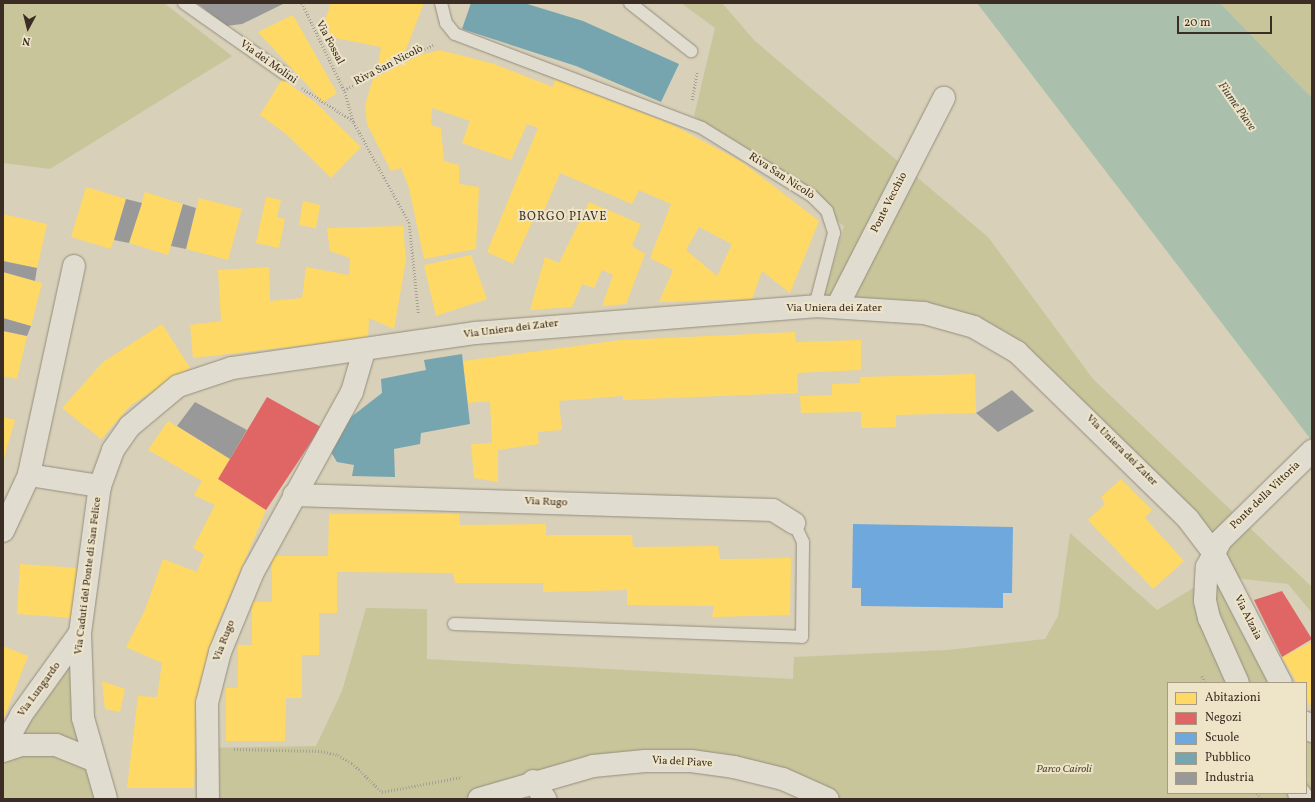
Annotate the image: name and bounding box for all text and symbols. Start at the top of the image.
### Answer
north arrow [8,8,48,48]
scale bar [1179,8,1274,34]
text: 20 m [1184,15,1211,31]
street label: Via Fossal [312,19,346,67]
text: N [22,32,31,48]
street label: Via dei Molini [237,38,299,88]
street label: Riva San Nicolò [352,43,426,89]
water label: Fiume Piave [1214,80,1258,134]
street label: Riva San Nicolò [746,151,816,203]
street label: Ponte Vecchio [869,170,911,236]
district label: BORGO PIAVE [519,211,607,225]
street label: Via Uniera dei Zater [786,302,882,316]
street label: Via Uniera dei Zater [463,318,559,342]
street label: Via Uniera dei Zater [1083,413,1159,489]
street label: Ponte della Vittoria [1228,459,1304,533]
street label: Via Caduti del Ponte di San Felice [73,496,105,656]
street label: Via Rugo [524,496,568,510]
street label: Via Alzaia [1230,593,1264,643]
street label: Via Rugo [211,618,239,664]
street label: Via Lungardo [16,660,64,720]
legend [1167,682,1307,794]
text: Abitazioni [1205,690,1261,706]
text: Negozi [1205,710,1242,726]
text: Scuole [1205,730,1239,746]
text: Pubblico [1205,750,1251,766]
street label: Via del Piave [651,755,713,771]
park label: Parco Cairoli [1036,763,1092,777]
text: Industria [1205,770,1254,786]

